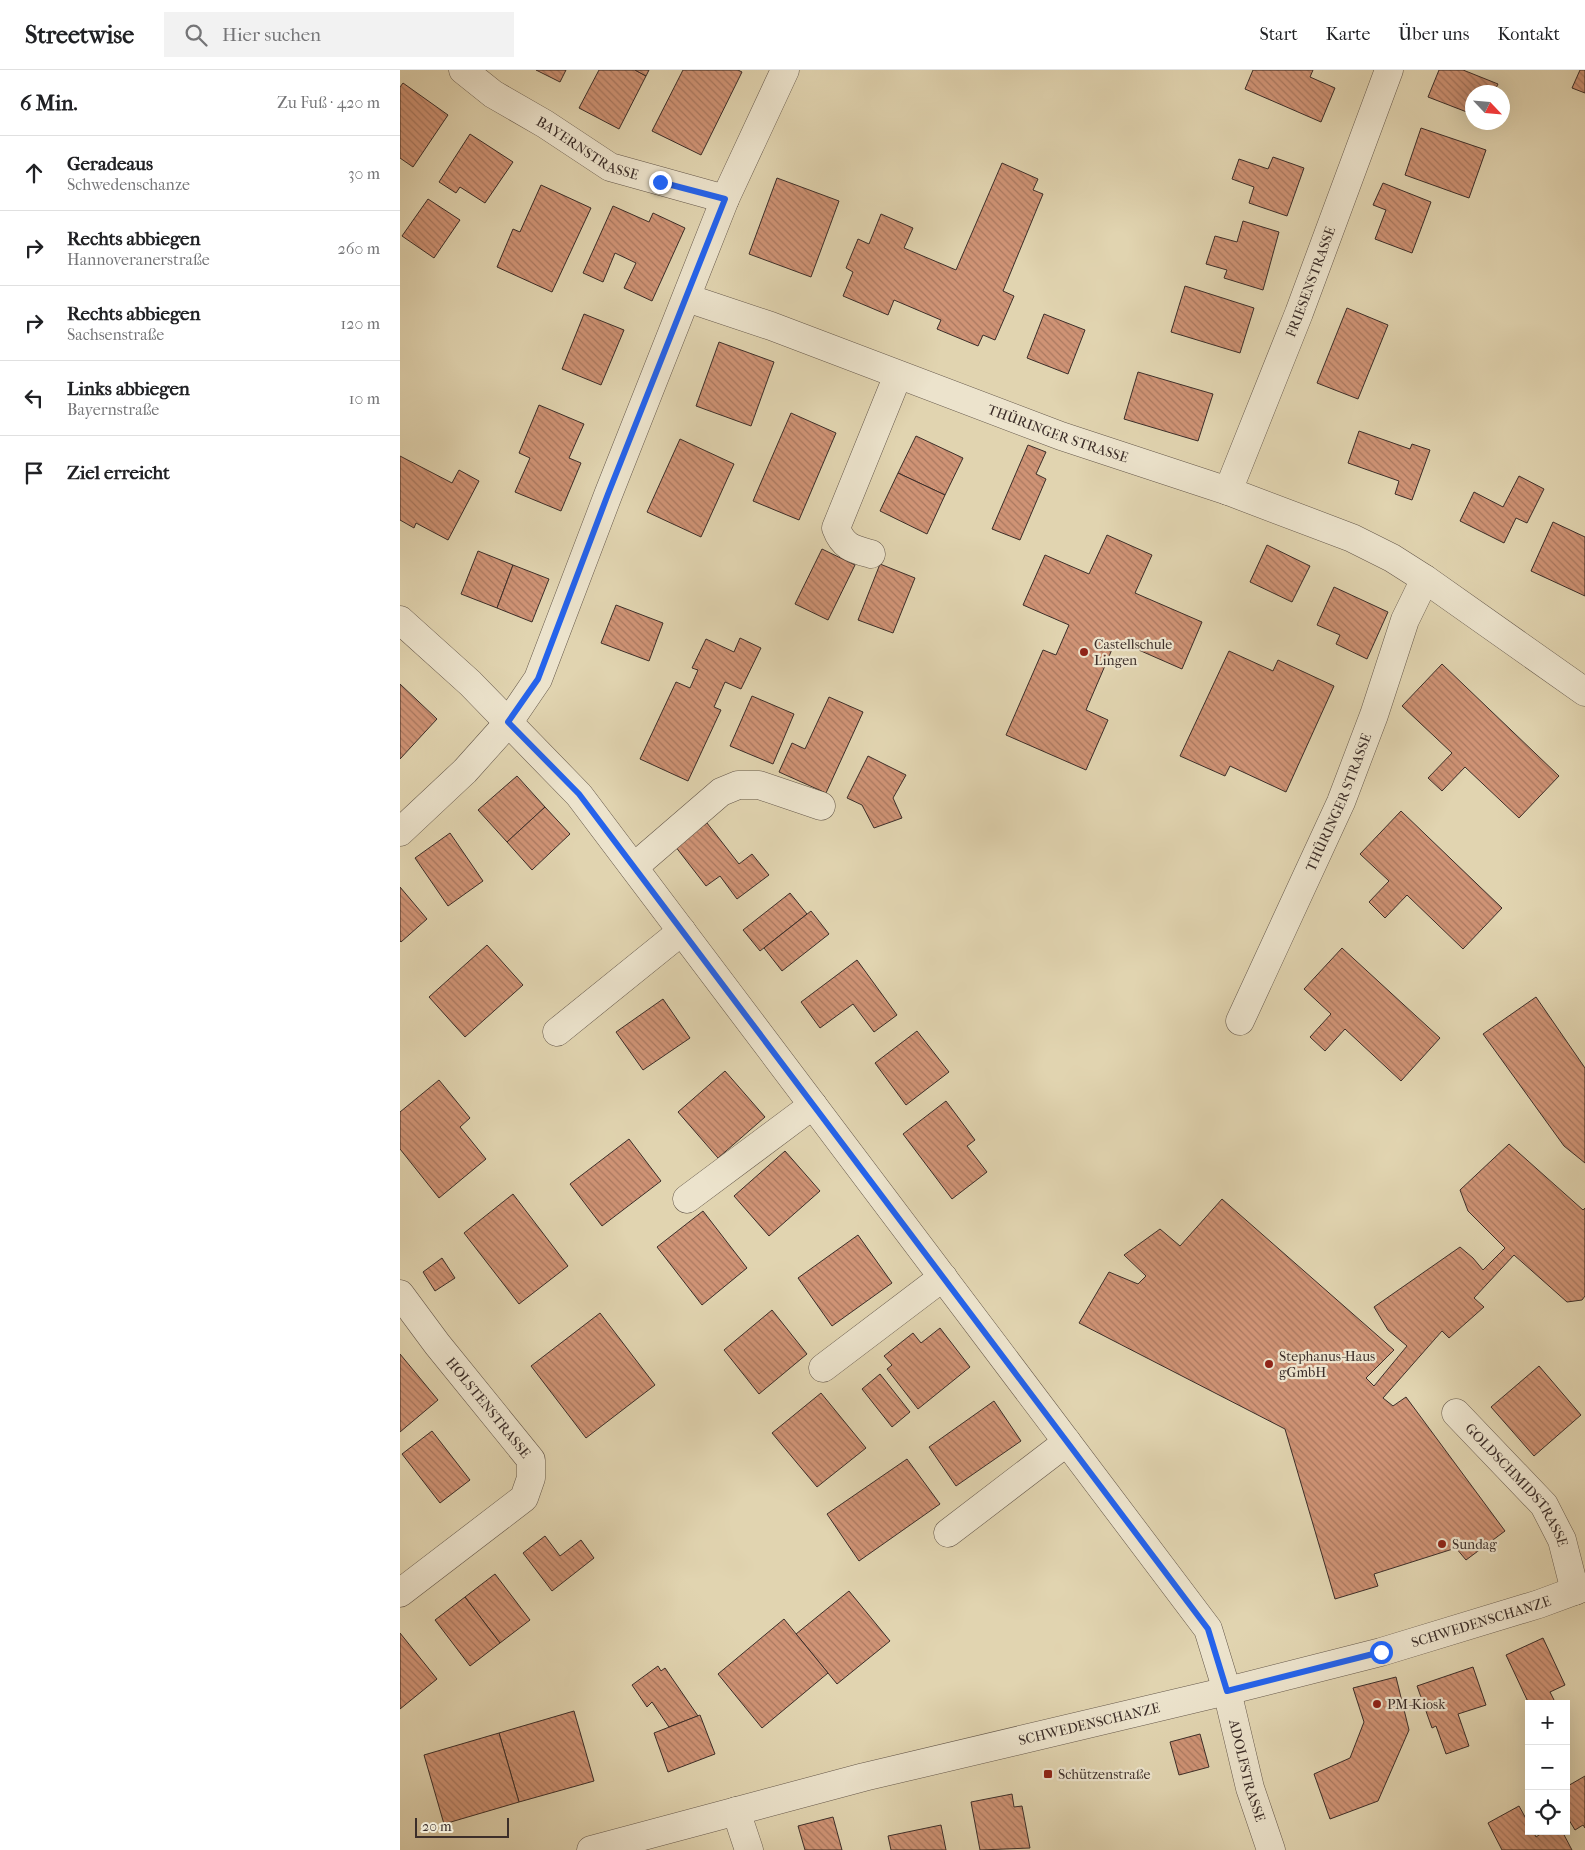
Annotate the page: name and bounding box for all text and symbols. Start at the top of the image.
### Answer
search box [164,12,514,57]
text: Streetwise [25,21,134,49]
icon: search [182,21,210,49]
text: Hier suchen [222,24,321,46]
text: Start [1259,24,1298,45]
text: Karte [1326,24,1370,45]
text: Über uns [1398,24,1469,45]
text: Kontakt [1497,24,1560,45]
north arrow [1465,85,1510,130]
text: 6 Min. [20,91,78,115]
text: Zu Fuß · 420 m [277,93,380,112]
street label: BAYERNSTRASSE [534,113,641,183]
text: Geradeaus [67,153,153,175]
icon: ahead [20,159,48,187]
text: 30 m [348,164,380,183]
route end [649,171,672,194]
text: Schwedenschanze [67,175,190,194]
street label: FRIESENSTRASSE [1282,223,1339,339]
text: Rechts abbiegen [67,228,201,250]
icon: right [20,234,48,262]
text: 260 m [338,239,380,258]
text: Hannoveranerstraße [67,250,210,269]
text: Rechts abbiegen [67,303,201,325]
icon: right [20,309,48,337]
text: 120 m [341,314,380,333]
text: Sachsenstraße [67,325,164,344]
text: Links abbiegen [67,378,190,400]
icon: left [20,384,48,412]
text: 10 m [349,389,380,408]
text: Bayernstraße [67,400,159,419]
street label: THÜRINGER STRASSE [985,400,1131,466]
icon: arrive [20,459,48,487]
text: Ziel erreicht [67,462,170,484]
place label: Castellschule Lingen [1094,636,1172,669]
marker: Castellschule Lingen [1078,646,1090,658]
street label: THÜRINGER STRASSE [1302,730,1375,874]
place label: Stephanus-Haus gGmbH [1279,1348,1375,1381]
street label: HOLSTENSTRASSE [443,1354,535,1462]
marker: Stephanus-Haus gGmbH [1263,1358,1275,1370]
street label: GOLDSCHMIDSTRASSE [1462,1420,1572,1548]
place label: Sundag [1452,1536,1497,1553]
marker: Sundag [1436,1538,1448,1550]
street label: SCHWEDENSCHANZE [1409,1592,1554,1651]
route start [1370,1641,1393,1664]
place label: PM-Kiosk [1387,1696,1446,1713]
marker: PM-Kiosk [1371,1698,1383,1710]
street label: SCHWEDENSCHANZE [1017,1699,1162,1749]
map controls [1525,1700,1570,1835]
button: + [1525,1700,1570,1745]
street label: ADOLFSTRASSE [1225,1717,1269,1824]
button: − [1525,1745,1570,1790]
place label: Schützenstraße [1058,1766,1150,1783]
marker: Schützenstraße [1042,1768,1054,1780]
button: locate [1525,1790,1570,1835]
scale bar [415,1815,509,1838]
text: 20 m [422,1818,452,1835]

